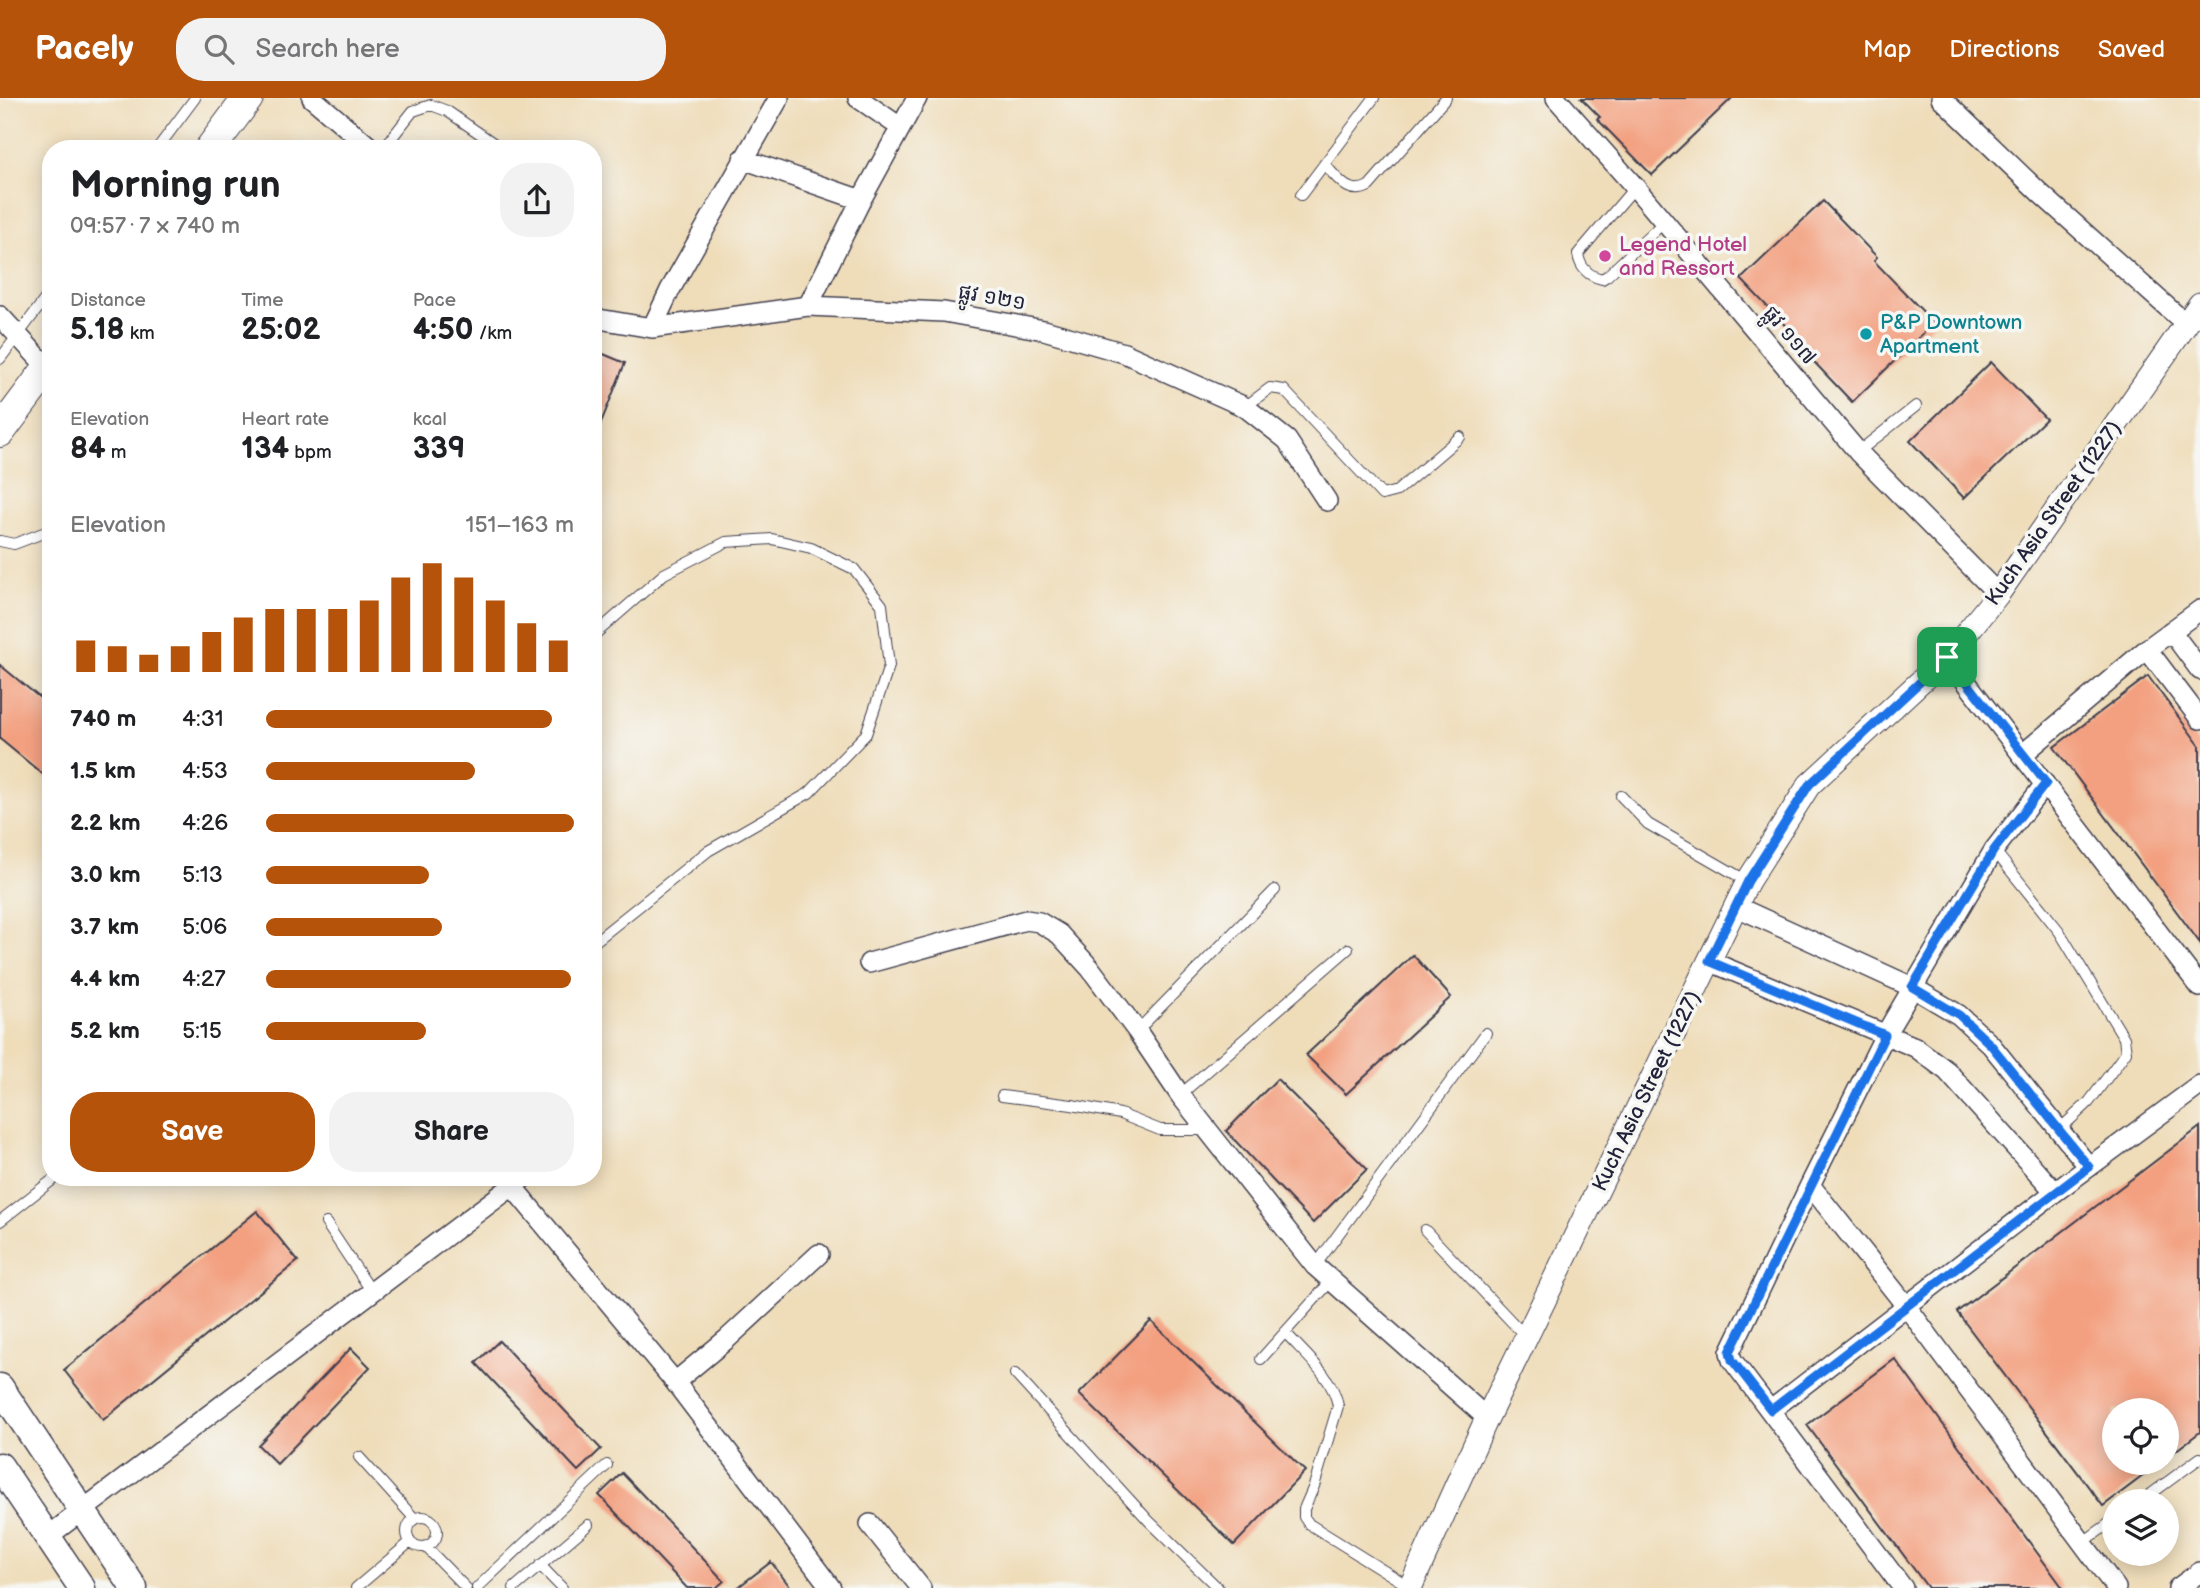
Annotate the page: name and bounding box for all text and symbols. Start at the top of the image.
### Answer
search box [176,18,666,81]
text: Pacely [35,29,134,69]
icon: search [200,30,238,68]
text: Search here [256,34,400,65]
text: Map [1863,35,1911,64]
text: Directions [1949,35,2060,64]
text: Saved [2098,35,2165,64]
text: Morning run [70,163,281,208]
button: share [500,163,574,237]
text: 09:57 · 7 × 740 m [70,212,240,240]
place label: Legend Hotel and Ressort [1619,232,1747,281]
marker: Legend Hotel and Ressort [1597,248,1613,264]
street label: ផ្លូវ ១២១ [955,279,1028,322]
text: Distance [70,289,146,312]
text: Time [241,289,283,312]
text: Pace [413,289,456,312]
street label: ផ្លូវ ១១៧ [1753,301,1821,374]
place label: P&P Downtown Apartment [1880,310,2022,359]
text: 5.18 [70,312,125,348]
text: 25:02 [241,312,320,348]
text: 4:50 [413,312,474,348]
text: km [125,322,155,345]
text: /km [474,322,512,345]
marker: P&P Downtown Apartment [1858,326,1874,342]
text: Elevation [70,408,149,431]
text: Heart rate [241,408,329,431]
text: kcal [413,408,447,431]
street label: Kuch Asia Street (1227) [1980,416,2127,610]
text: 84 [70,431,106,467]
text: 134 [241,431,289,467]
text: 339 [413,431,465,467]
text: m [106,441,127,464]
text: bpm [289,441,332,464]
text: Elevation [70,511,166,539]
text: 151–163 m [466,511,574,539]
pin [1917,627,1977,687]
icon: arrive [1928,638,1966,676]
text: 740 m [70,705,136,733]
text: 4:31 [182,705,224,733]
text: 1.5 km [70,757,136,785]
text: 4:53 [182,757,228,785]
text: 2.2 km [70,809,141,837]
text: 4:26 [182,809,228,837]
text: 3.0 km [70,861,141,889]
text: 5:13 [182,861,223,889]
text: 3.7 km [70,913,139,941]
text: 5:06 [182,913,227,941]
text: 4.4 km [70,965,140,993]
text: 4:27 [182,965,226,993]
street label: Kuch Asia Street (1227) [1587,987,1706,1195]
text: 5.2 km [70,1017,140,1045]
text: 5:15 [182,1017,222,1045]
button: Save [70,1092,315,1172]
button: Share [329,1092,574,1172]
map controls [2102,1398,2179,1566]
button: locate [2102,1398,2179,1475]
button: layers [2102,1489,2179,1566]

